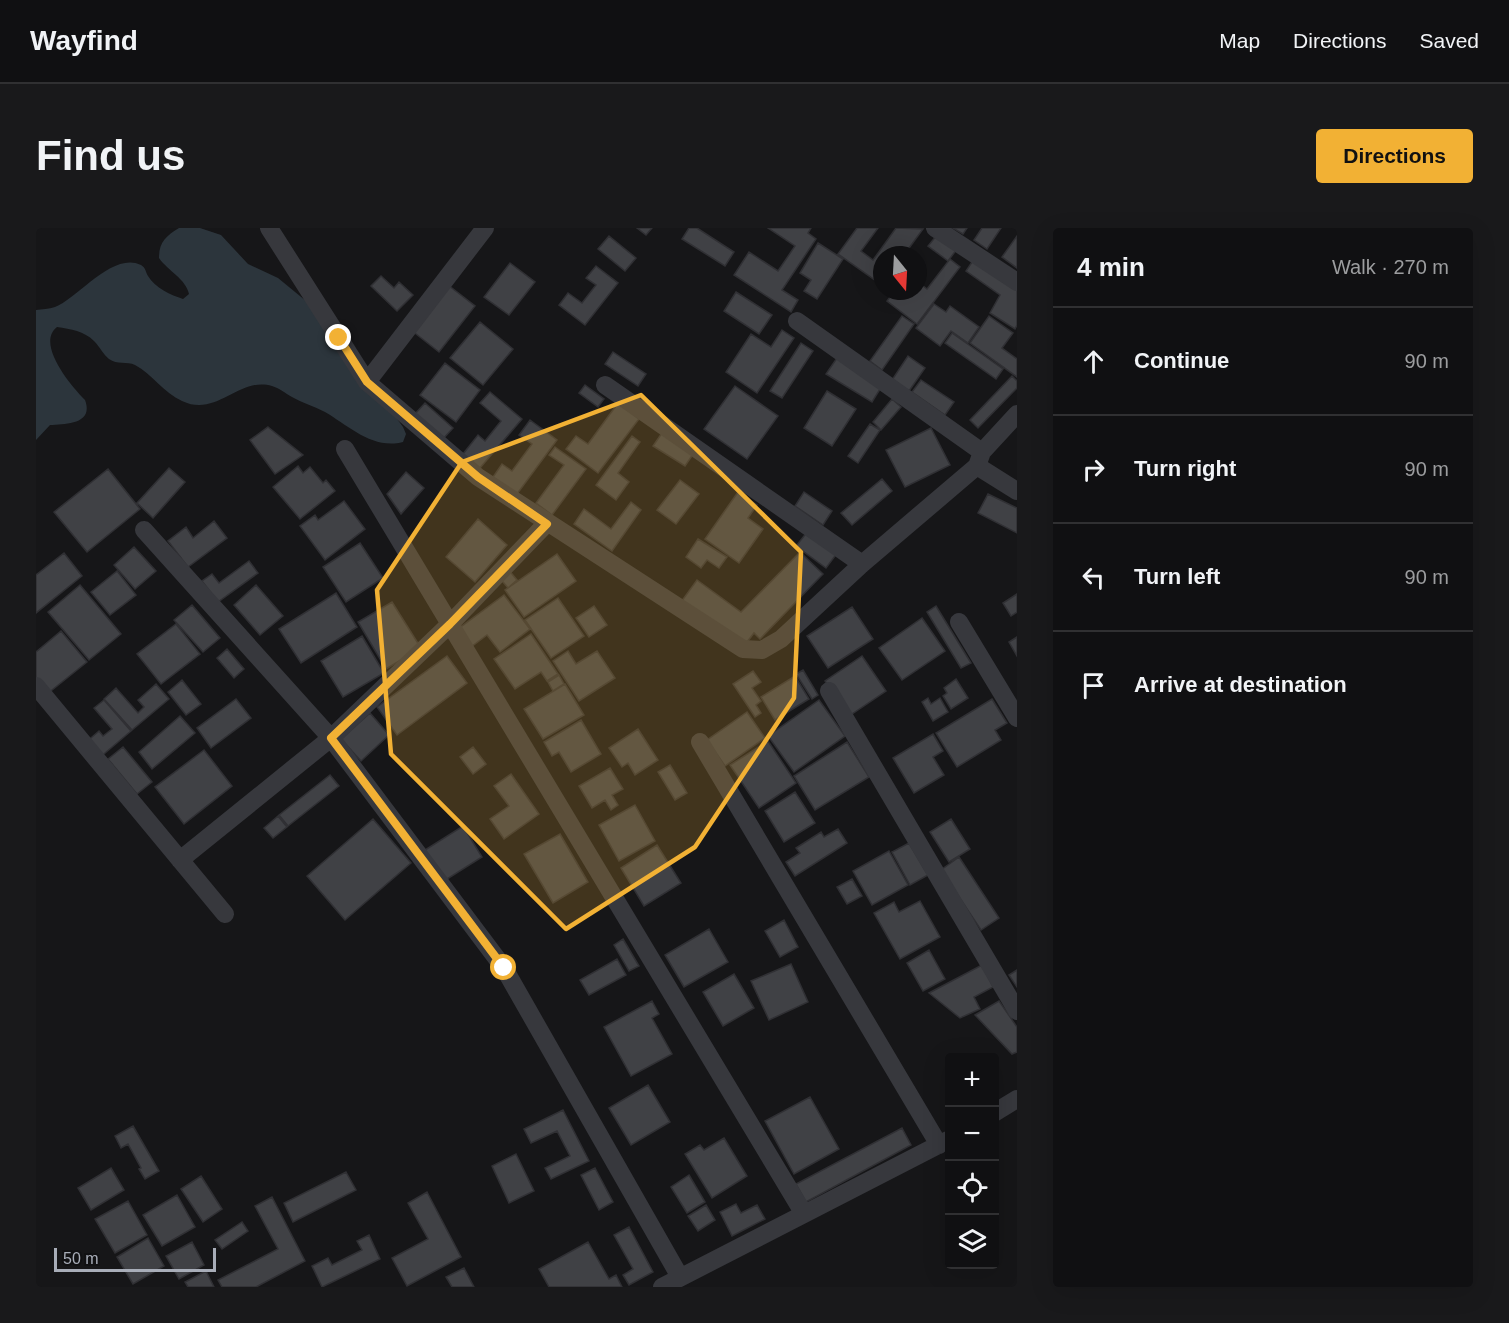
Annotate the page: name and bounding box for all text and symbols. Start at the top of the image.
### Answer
text: Wayfind [30,25,138,56]
text: Map [1219,29,1260,52]
text: Directions [1293,29,1386,52]
text: Saved [1419,29,1479,52]
button: Directions [1316,129,1473,183]
text: Find us [36,132,185,179]
north arrow [873,246,927,300]
text: 4 min [1077,252,1145,282]
text: Walk · 270 m [1332,256,1449,278]
route end [325,324,351,350]
icon: ahead [1077,345,1110,378]
text: Continue [1134,348,1229,373]
text: 90 m [1405,350,1449,372]
icon: right [1077,453,1110,486]
text: Turn right [1134,456,1236,481]
text: 90 m [1405,458,1449,480]
icon: left [1077,561,1110,594]
text: Turn left [1134,564,1220,589]
text: 90 m [1405,566,1449,588]
icon: arrive [1077,669,1110,702]
text: Arrive at destination [1134,672,1347,697]
route start [490,954,516,980]
map controls [945,1053,999,1269]
button: + [945,1053,999,1107]
button: − [945,1107,999,1161]
button: locate [945,1161,999,1215]
button: layers [945,1215,999,1269]
scale bar [54,1245,216,1272]
text: 50 m [63,1250,99,1267]

